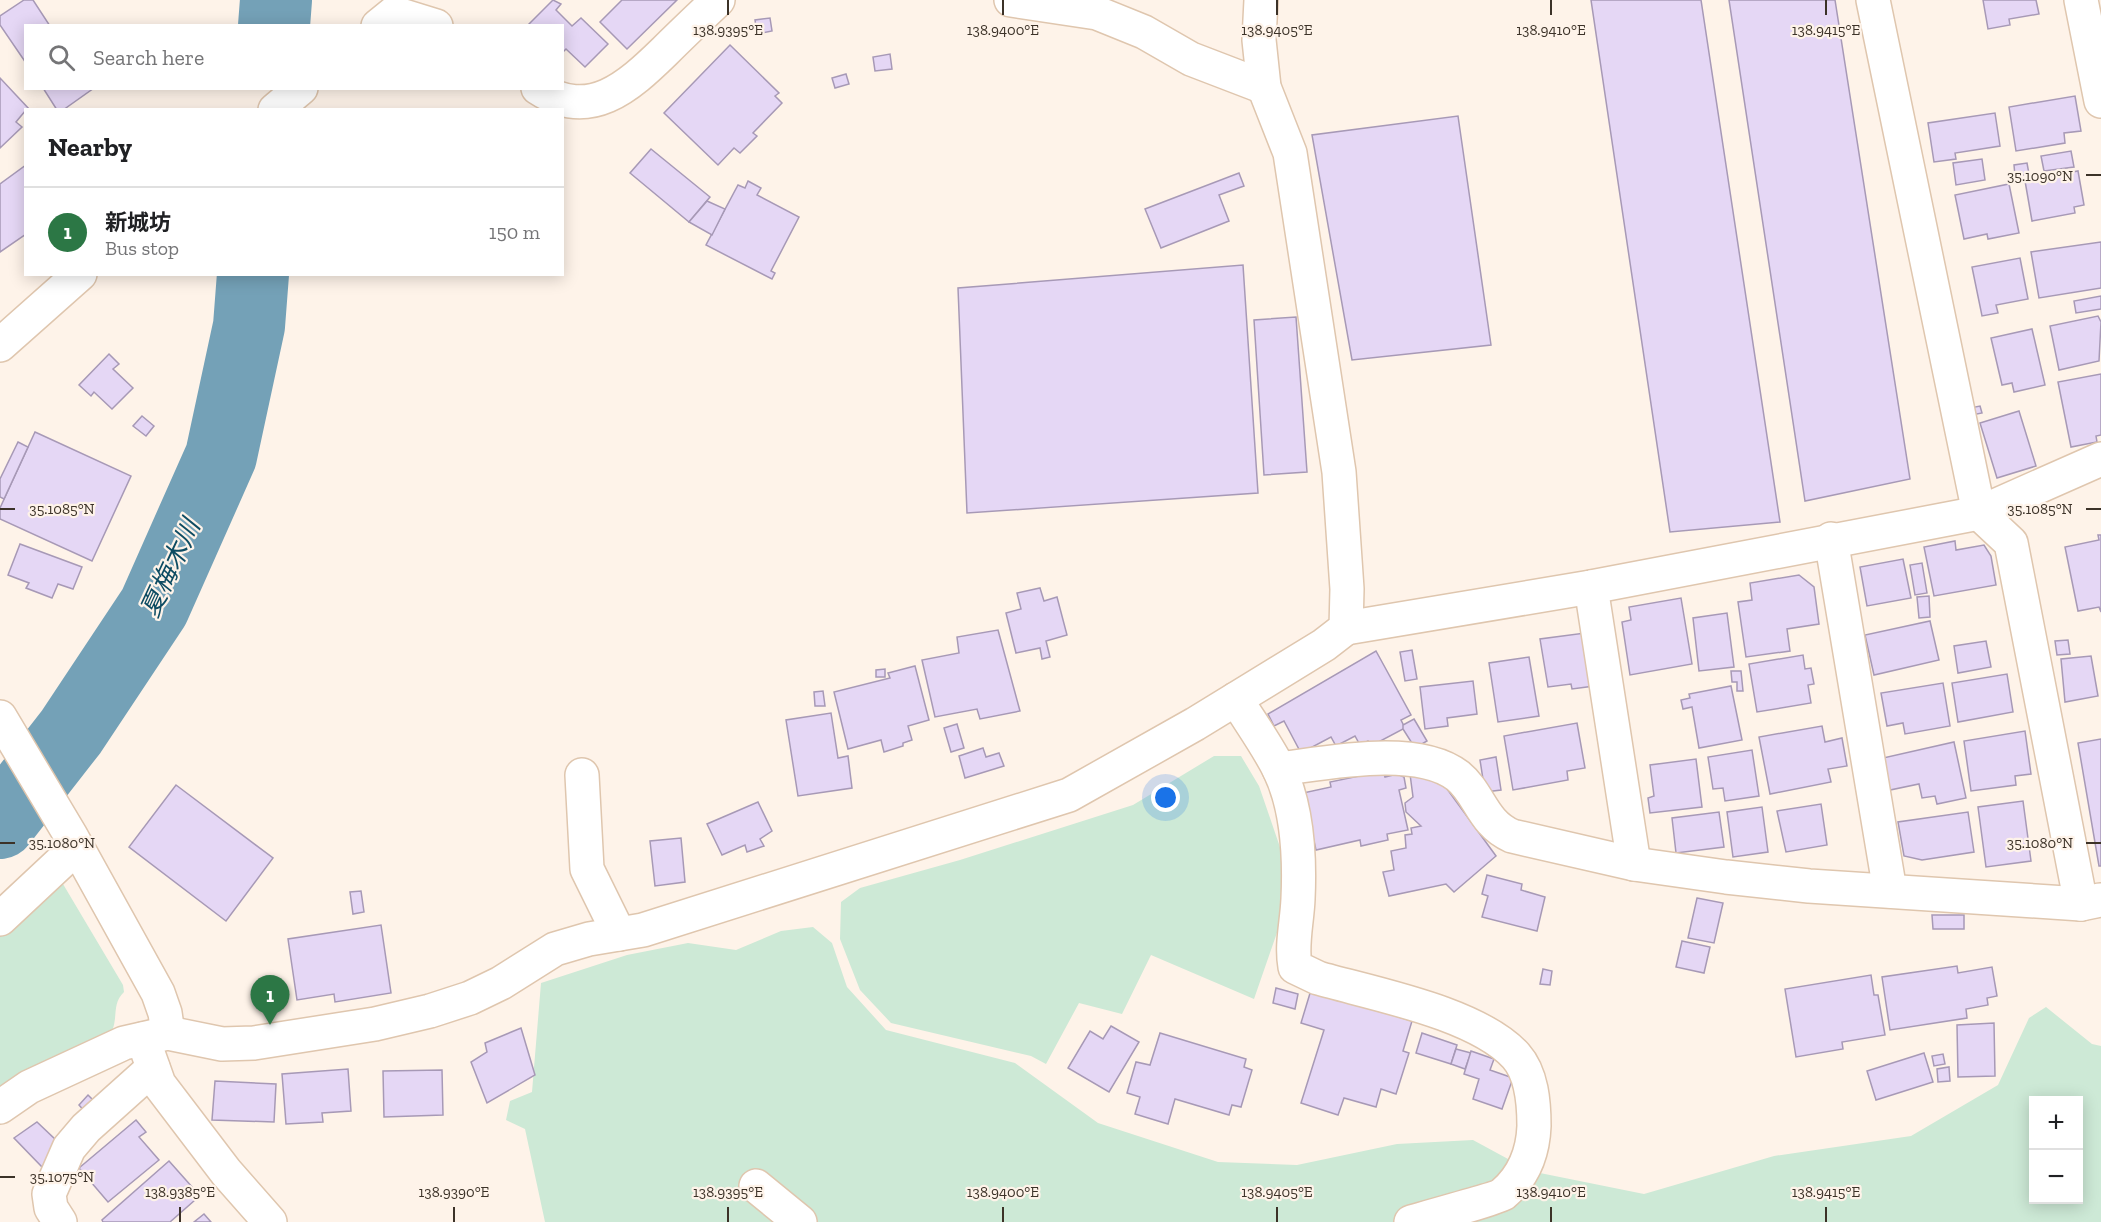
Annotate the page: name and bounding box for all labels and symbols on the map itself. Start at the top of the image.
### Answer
text: 138.9395°E [693,21,763,39]
text: 138.9400°E [967,21,1039,39]
text: 138.9405°E [1241,21,1313,39]
text: 138.9410°E [1516,21,1586,39]
text: 138.9415°E [1792,21,1860,39]
text: 35.1090°N [2007,167,2073,185]
text: 35.1085°N [29,500,95,518]
text: 35.1085°N [2007,500,2073,518]
water label: 夏梅木川 [134,511,208,622]
your location [1151,783,1180,812]
text: 35.1080°N [29,834,95,852]
text: 35.1080°N [2007,834,2073,852]
pin: 1 [250,976,290,1025]
text: 35.1075°N [30,1168,94,1186]
text: 138.9385°E [145,1183,215,1201]
text: 138.9390°E [419,1183,490,1201]
text: 138.9395°E [693,1183,763,1201]
text: 138.9400°E [967,1183,1039,1201]
text: 138.9405°E [1241,1183,1313,1201]
text: 138.9410°E [1516,1183,1586,1201]
text: 138.9415°E [1792,1183,1860,1201]

